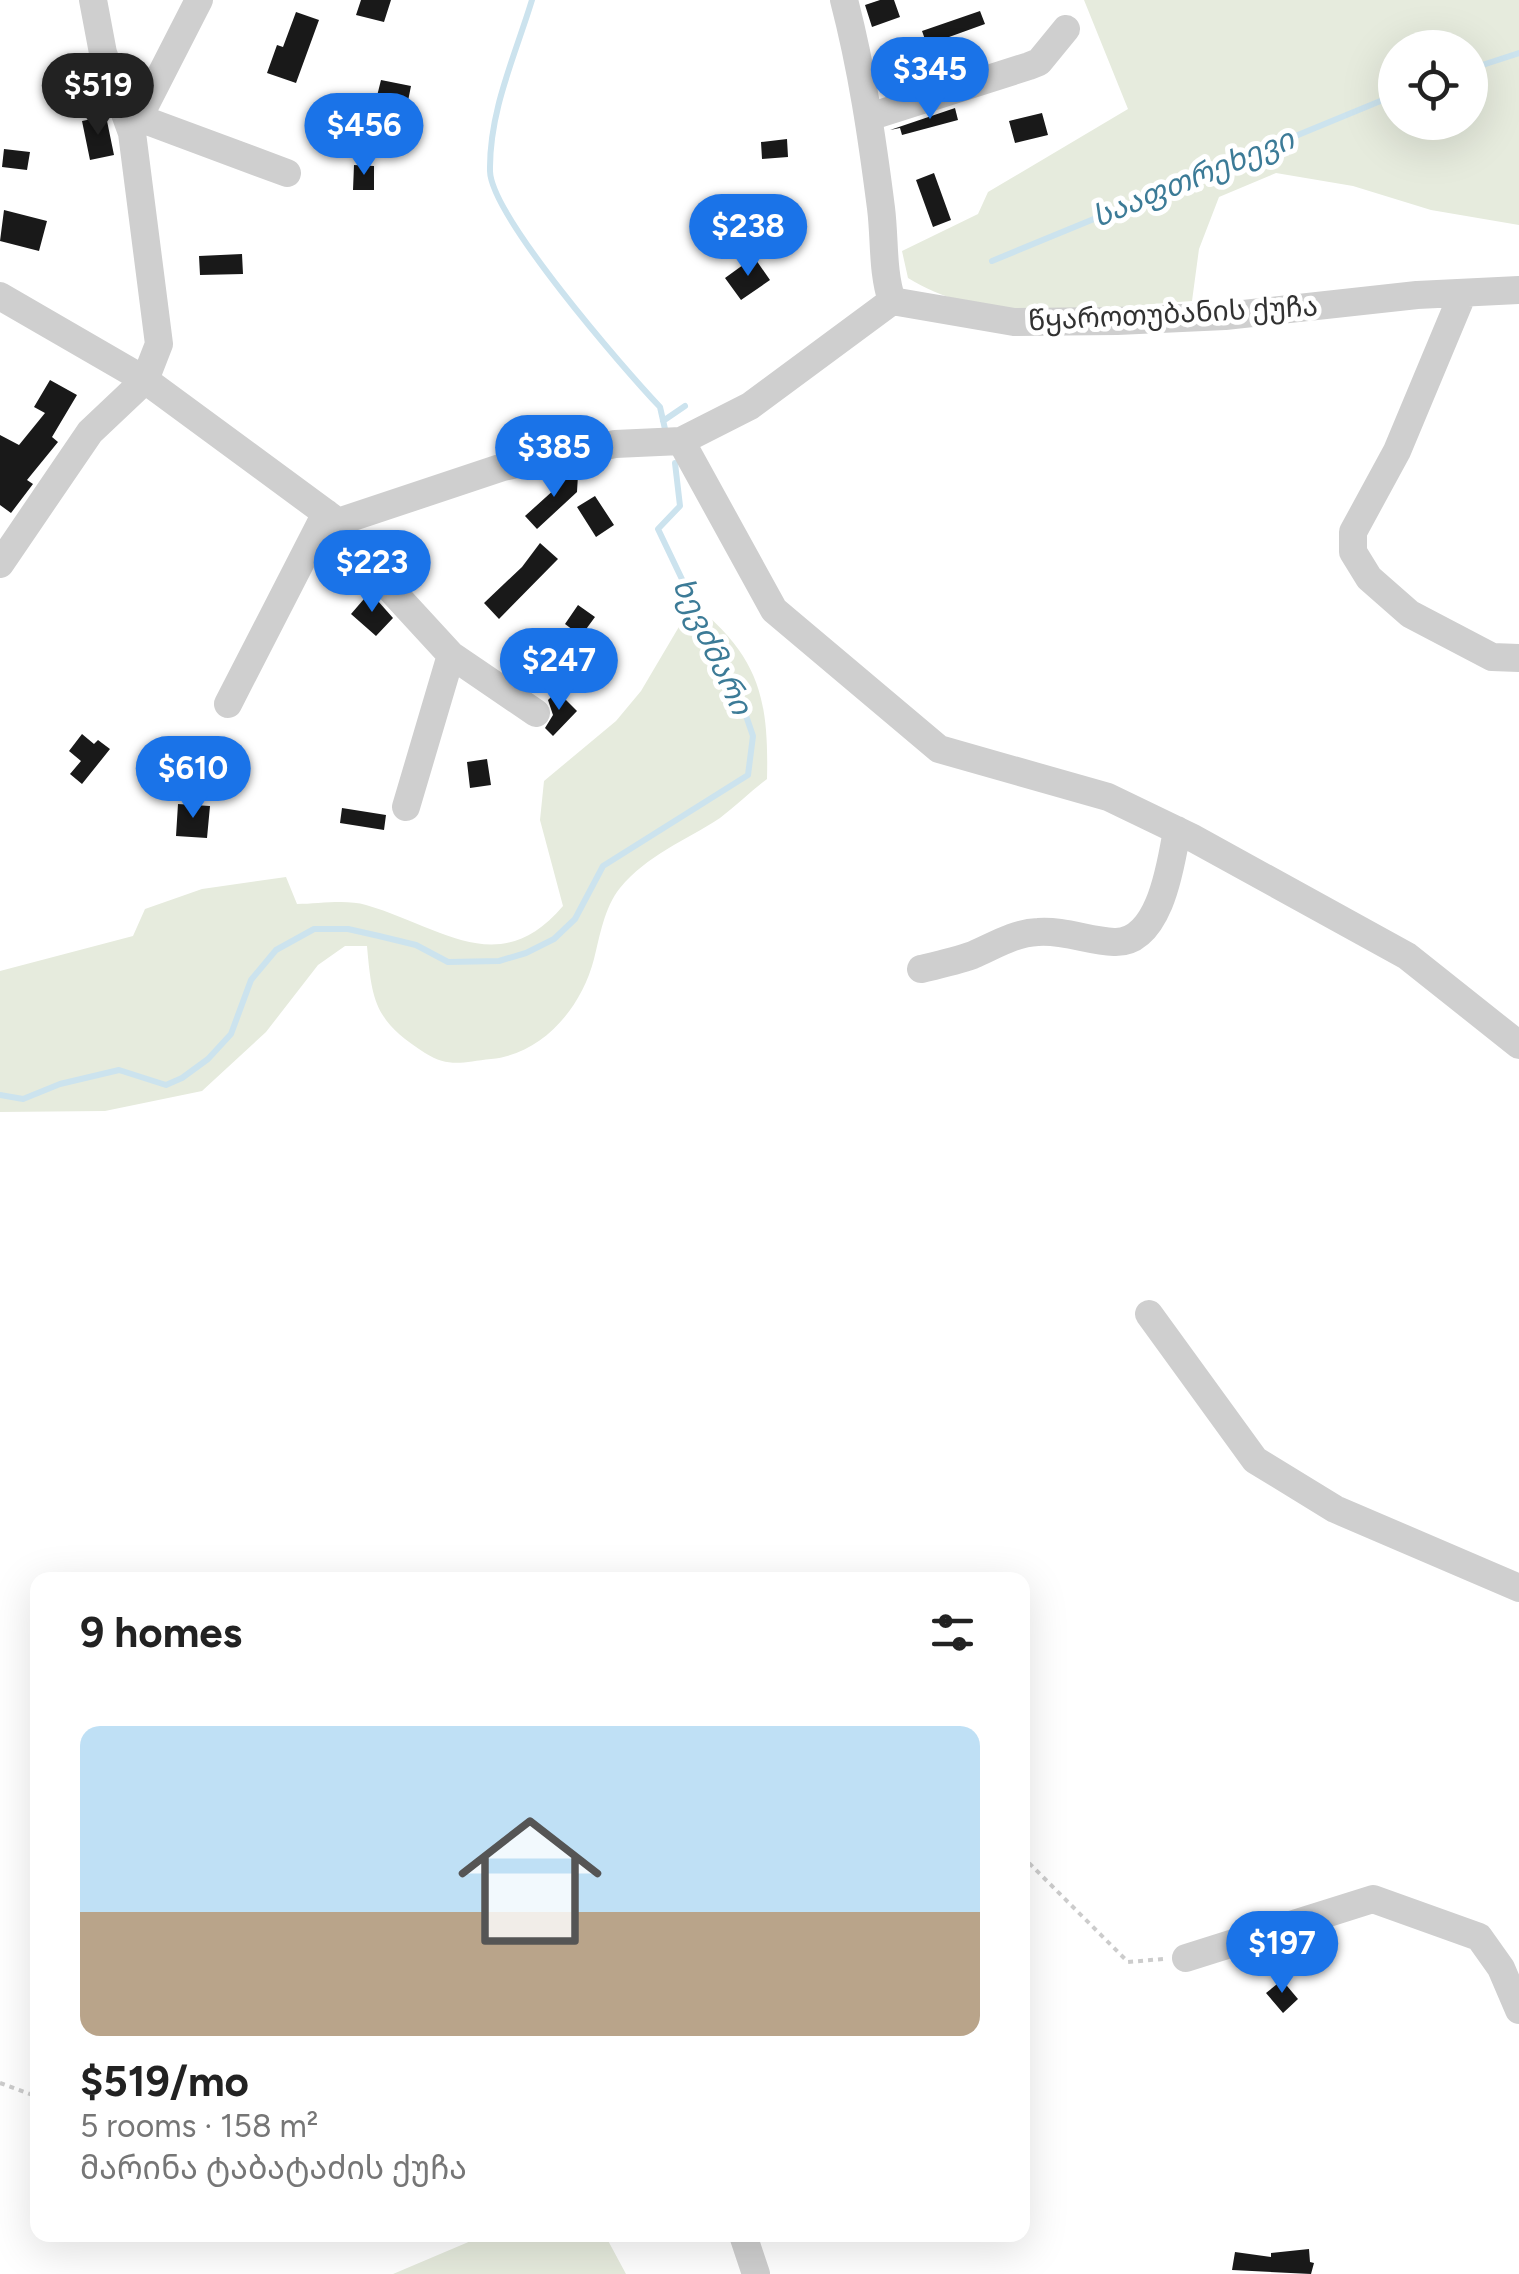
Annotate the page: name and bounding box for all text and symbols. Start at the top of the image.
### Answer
map controls [1378,30,1488,140]
button: locate [1378,30,1488,140]
pin: $345 [871,37,989,122]
text: $345 [893,50,967,88]
pin: $519 [39,53,157,138]
text: $519 [64,66,132,104]
pin: $456 [305,93,423,178]
text: $456 [326,106,402,144]
water label: სააფთრეხევი [1087,120,1301,235]
pin: $238 [689,194,807,279]
text: $238 [711,207,785,245]
street label: წყაროთუბანის ქუჩა [1027,288,1319,338]
pin: $385 [495,415,613,500]
text: $385 [517,428,591,466]
pin: $223 [313,530,431,615]
text: $223 [336,543,408,581]
water label: ხევძმარი [665,572,761,722]
pin: $247 [500,628,618,713]
text: $247 [522,641,596,679]
pin: $610 [134,736,252,821]
text: $610 [158,749,228,787]
icon: filters [925,1605,980,1660]
text: 9 homes [80,1607,242,1658]
icon: home [440,1791,620,1971]
pin: $197 [1223,1911,1341,1996]
text: $197 [1248,1924,1316,1962]
text: $519/mo [80,2056,249,2107]
text: 5 rooms · 158 m² [80,2107,318,2145]
text: მარინა ტაბატაძის ქუჩა [80,2149,467,2187]

